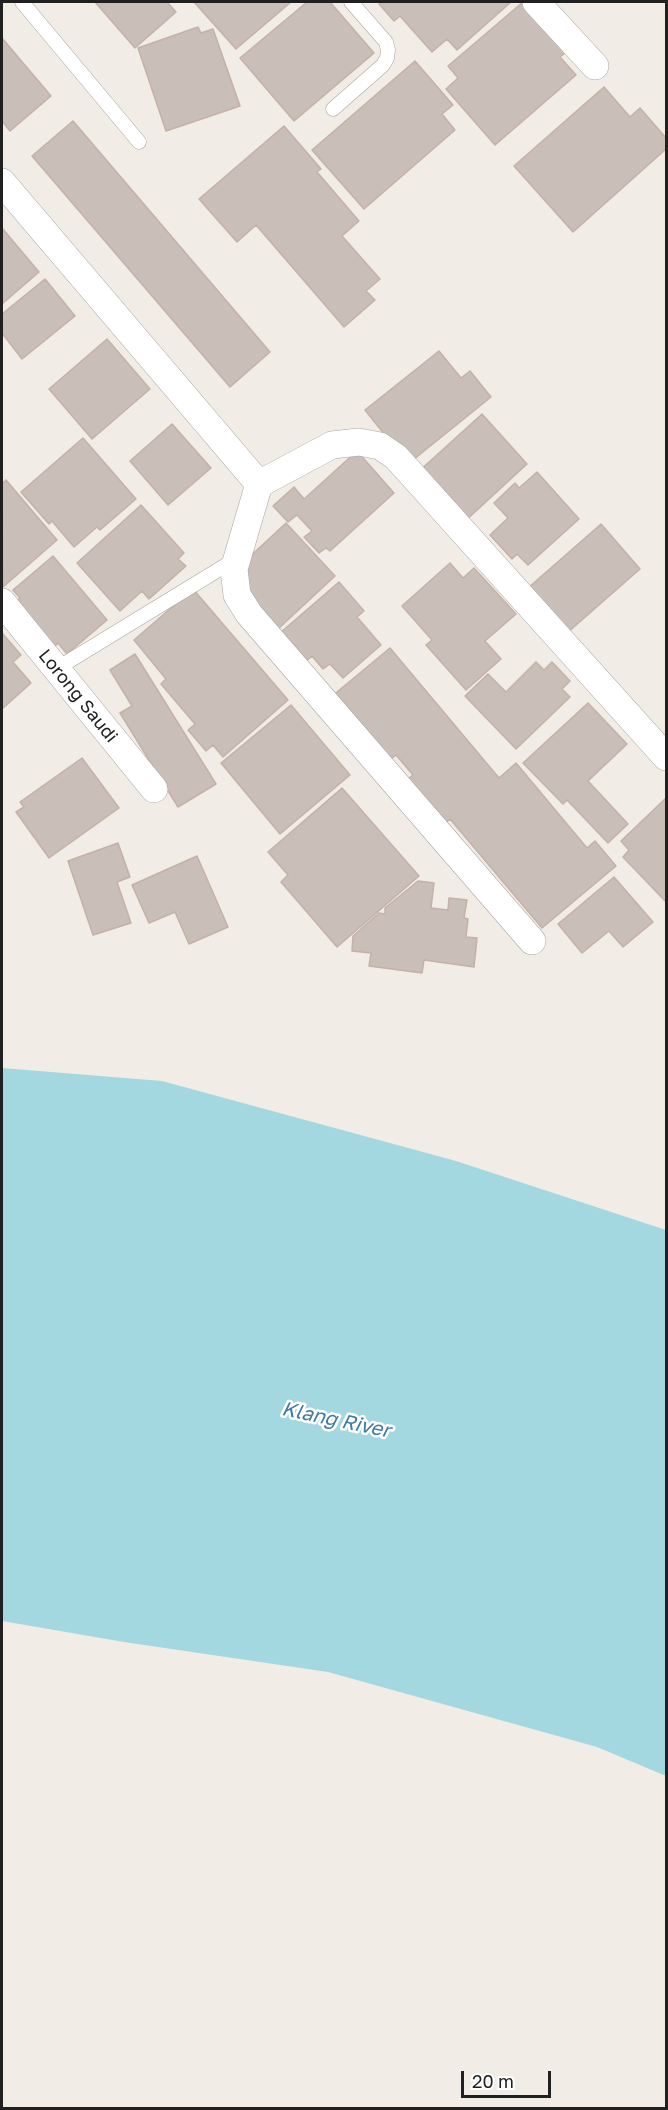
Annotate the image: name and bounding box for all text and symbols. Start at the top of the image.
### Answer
street label: Lorong Saudi [34,645,122,747]
water label: Klang River [280,1397,392,1443]
scale bar [464,2059,554,2097]
text: 20 m [472,2070,514,2092]

